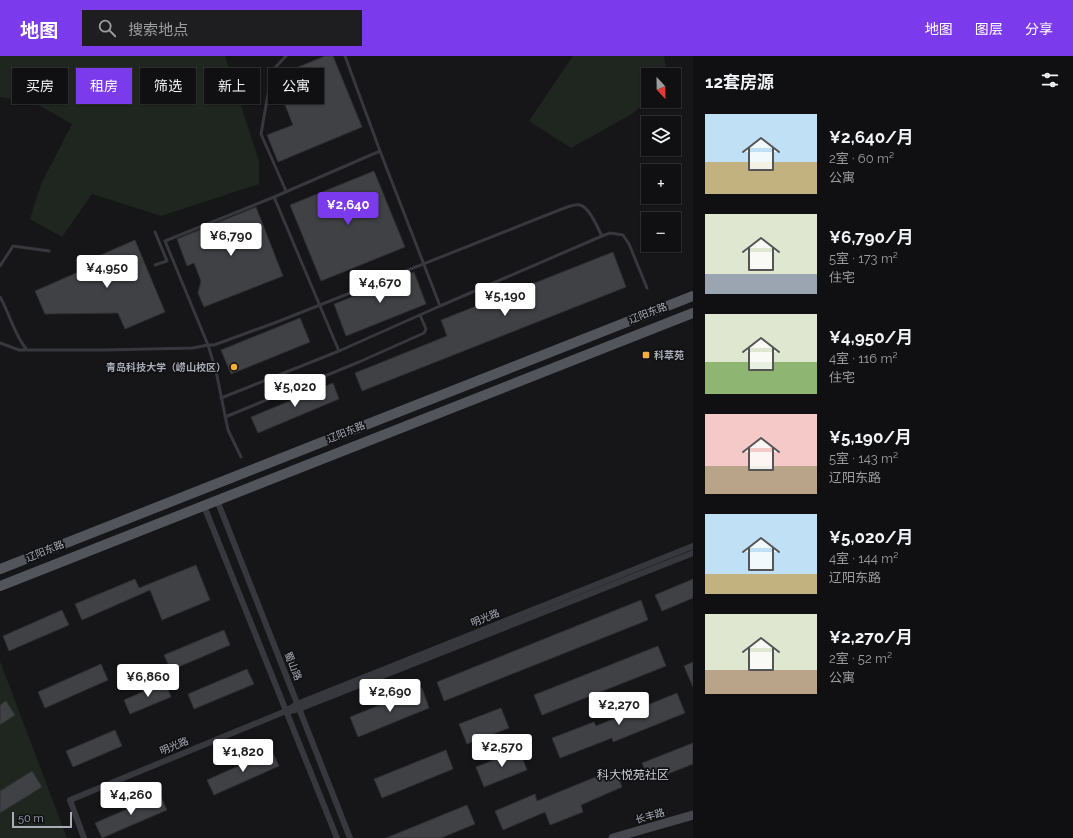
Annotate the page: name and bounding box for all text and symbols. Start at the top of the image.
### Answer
search box [82,10,362,46]
icon: search [96,17,118,39]
text: 地图 [20,19,58,41]
text: 搜索地点 [128,21,188,39]
text: 地图 [925,21,953,37]
text: 图层 [975,21,1003,37]
text: 分享 [1025,21,1053,37]
chip: 买房 [12,68,68,104]
chip: 租房 [76,68,132,104]
chip: 筛选 [140,68,196,104]
chip: 新上 [204,68,260,104]
chip: 公寓 [268,68,324,104]
north arrow [641,68,681,108]
map controls [641,68,681,252]
icon: filters [1039,69,1061,91]
text: 12套房源 [705,72,774,92]
button: layers [641,116,681,156]
text: ¥2,640/月 [829,127,914,147]
icon: home [737,130,785,178]
text: 2室 · 60 m² [829,151,894,166]
button: + [641,164,681,204]
text: 公寓 [829,170,855,185]
pin: ¥2,640 [315,192,381,226]
text: ¥2,640 [327,197,369,212]
button: − [641,212,681,252]
pin: ¥6,790 [198,223,264,257]
text: ¥6,790/月 [829,227,914,247]
text: ¥6,790 [210,228,252,243]
icon: home [737,230,785,278]
text: 5室 · 173 m² [829,251,898,266]
pin: ¥4,950 [74,255,140,289]
text: ¥4,950 [86,260,128,275]
pin: ¥4,670 [347,270,413,304]
text: 住宅 [829,270,855,285]
text: ¥4,670 [359,275,401,290]
pin: ¥5,190 [472,283,538,317]
text: ¥5,190 [484,288,526,303]
street label: 辽阳东路 [627,301,669,325]
text: ¥4,950/月 [829,327,913,347]
icon: home [737,330,785,378]
marker: 科萃苑 [641,350,651,360]
place label: 科萃苑 [654,350,684,361]
text: 4室 · 116 m² [829,351,897,366]
place label: 青岛科技大学（崂山校区） [106,361,226,373]
marker: 青岛科技大学（崂山校区） [229,362,239,372]
text: 住宅 [829,370,855,385]
pin: ¥5,020 [262,374,328,408]
text: ¥5,020 [274,379,316,394]
street label: 辽阳东路 [325,419,367,445]
text: ¥5,190/月 [829,427,912,447]
icon: home [737,430,785,478]
text: 5室 · 143 m² [829,451,898,466]
text: 辽阳东路 [829,470,881,485]
text: ¥5,020/月 [829,527,914,547]
icon: home [737,530,785,578]
street label: 辽阳东路 [24,538,66,564]
text: 4室 · 144 m² [829,551,898,566]
text: 辽阳东路 [829,570,881,585]
street label: 明光路 [469,607,501,629]
text: ¥2,270/月 [829,627,913,647]
icon: home [737,630,785,678]
street label: 蜀山路 [282,650,304,682]
text: 2室 · 52 m² [829,651,892,666]
pin: ¥6,860 [115,664,181,698]
text: ¥6,860 [126,669,170,684]
text: 公寓 [829,670,855,685]
pin: ¥2,690 [357,679,423,713]
text: ¥2,690 [368,684,412,699]
pin: ¥2,270 [586,692,652,726]
text: ¥2,270 [598,697,640,712]
pin: ¥2,570 [469,734,535,768]
street label: 明光路 [158,735,190,757]
pin: ¥1,820 [210,739,276,773]
text: ¥2,570 [481,739,523,754]
text: ¥1,820 [222,744,264,759]
district label: 科大悦苑社区 [597,768,669,782]
pin: ¥4,260 [98,782,164,816]
text: ¥4,260 [110,787,152,802]
street label: 长丰路 [634,807,666,825]
scale bar [12,810,72,829]
text: 50 m [18,812,44,825]

